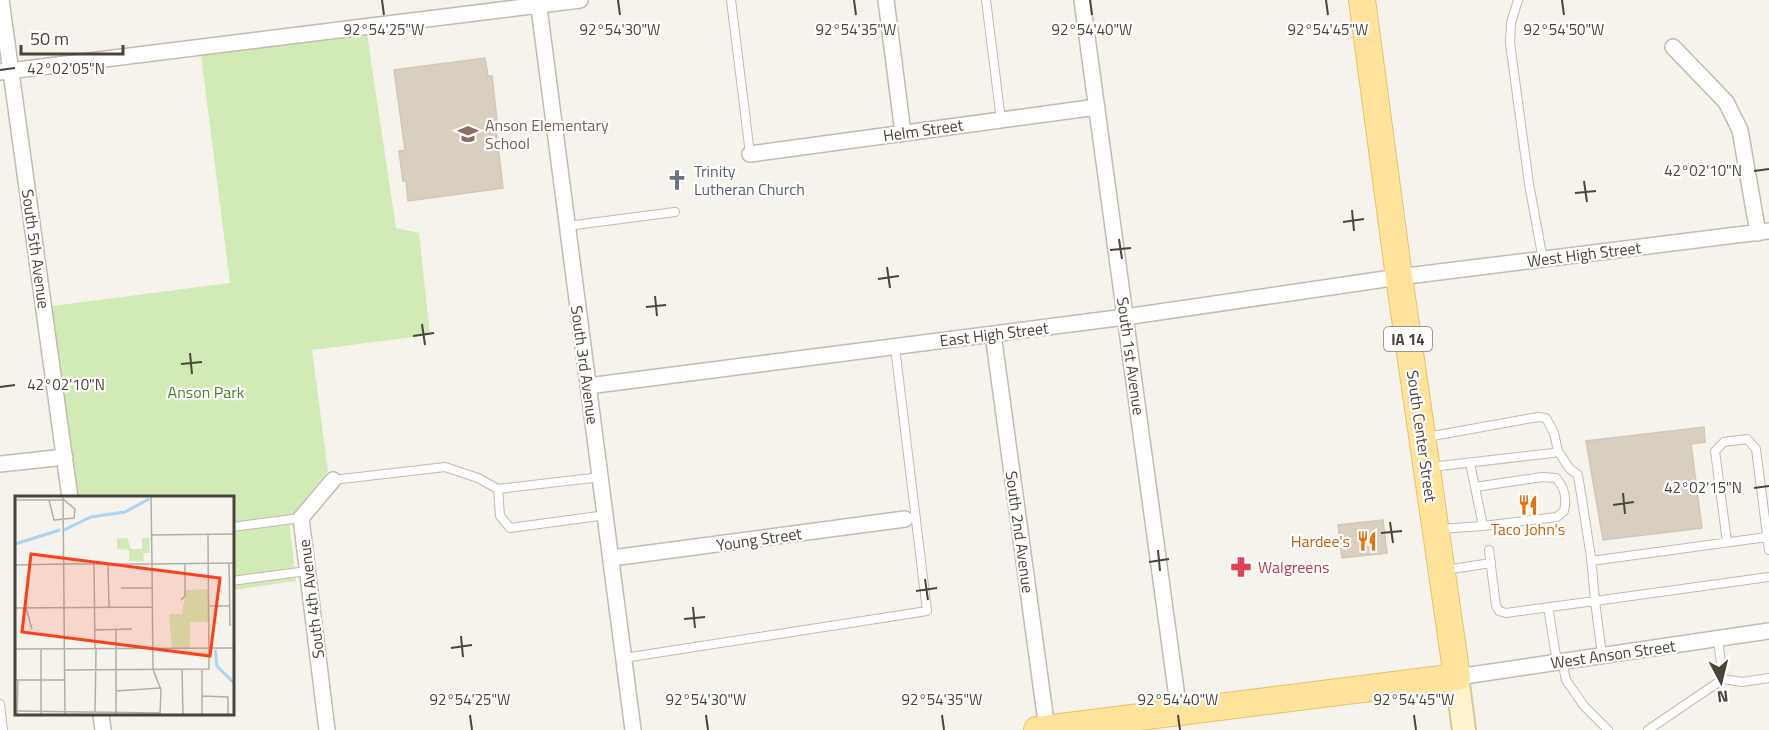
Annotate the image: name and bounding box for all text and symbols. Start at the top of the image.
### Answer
scale bar [21,18,123,56]
text: 92°54'25"W [344,18,424,41]
text: 92°54'30"W [580,18,660,41]
text: 92°54'35"W [816,18,896,41]
text: 92°54'40"W [1052,18,1132,41]
text: 92°54'45"W [1288,18,1368,41]
text: 92°54'50"W [1524,18,1604,41]
text: 50 m [30,25,69,52]
text: 42°02'05"N [27,57,105,80]
street label: Helm Street [881,112,965,147]
place label: Anson Elementary School [485,113,609,155]
school or university icon: Anson Elementary School [456,122,480,146]
place label: Trinity Lutheran Church [694,159,805,201]
text: 42°02'10"N [1664,159,1742,182]
church icon: Trinity Lutheran Church [665,168,689,192]
street label: South 5th Avenue [16,188,56,310]
street label: West High Street [1526,235,1643,273]
street label: South 1st Avenue [1111,295,1151,417]
street label: South 3rd Avenue [565,304,605,426]
street label: East High Street [938,315,1050,353]
road number: IA 14 [1384,327,1432,351]
street label: South Center Street [1401,369,1443,504]
text: 42°02'10"N [27,373,105,396]
park label: Anson Park [168,380,245,404]
street label: South 2nd Avenue [1000,469,1040,595]
text: 42°02'15"N [1664,476,1742,499]
restaurant icon: Taco John's [1516,493,1540,517]
inset map [15,496,234,715]
place label: Taco John's [1491,517,1565,541]
street label: Young Street [715,521,804,557]
place label: Hardee's [1291,529,1350,553]
restaurant icon: Hardee's [1355,529,1379,553]
street label: South 4th Avenue [292,538,330,660]
pharmacy icon: Walgreens [1229,555,1253,579]
place label: Walgreens [1258,555,1329,579]
street label: West Anson Street [1549,633,1677,675]
north arrow [1691,652,1751,712]
text: N [1716,684,1730,709]
text: 92°54'25"W [430,688,510,711]
text: 92°54'30"W [666,688,746,711]
text: 92°54'35"W [902,688,982,711]
text: 92°54'40"W [1138,688,1218,711]
text: 92°54'45"W [1374,688,1454,711]

